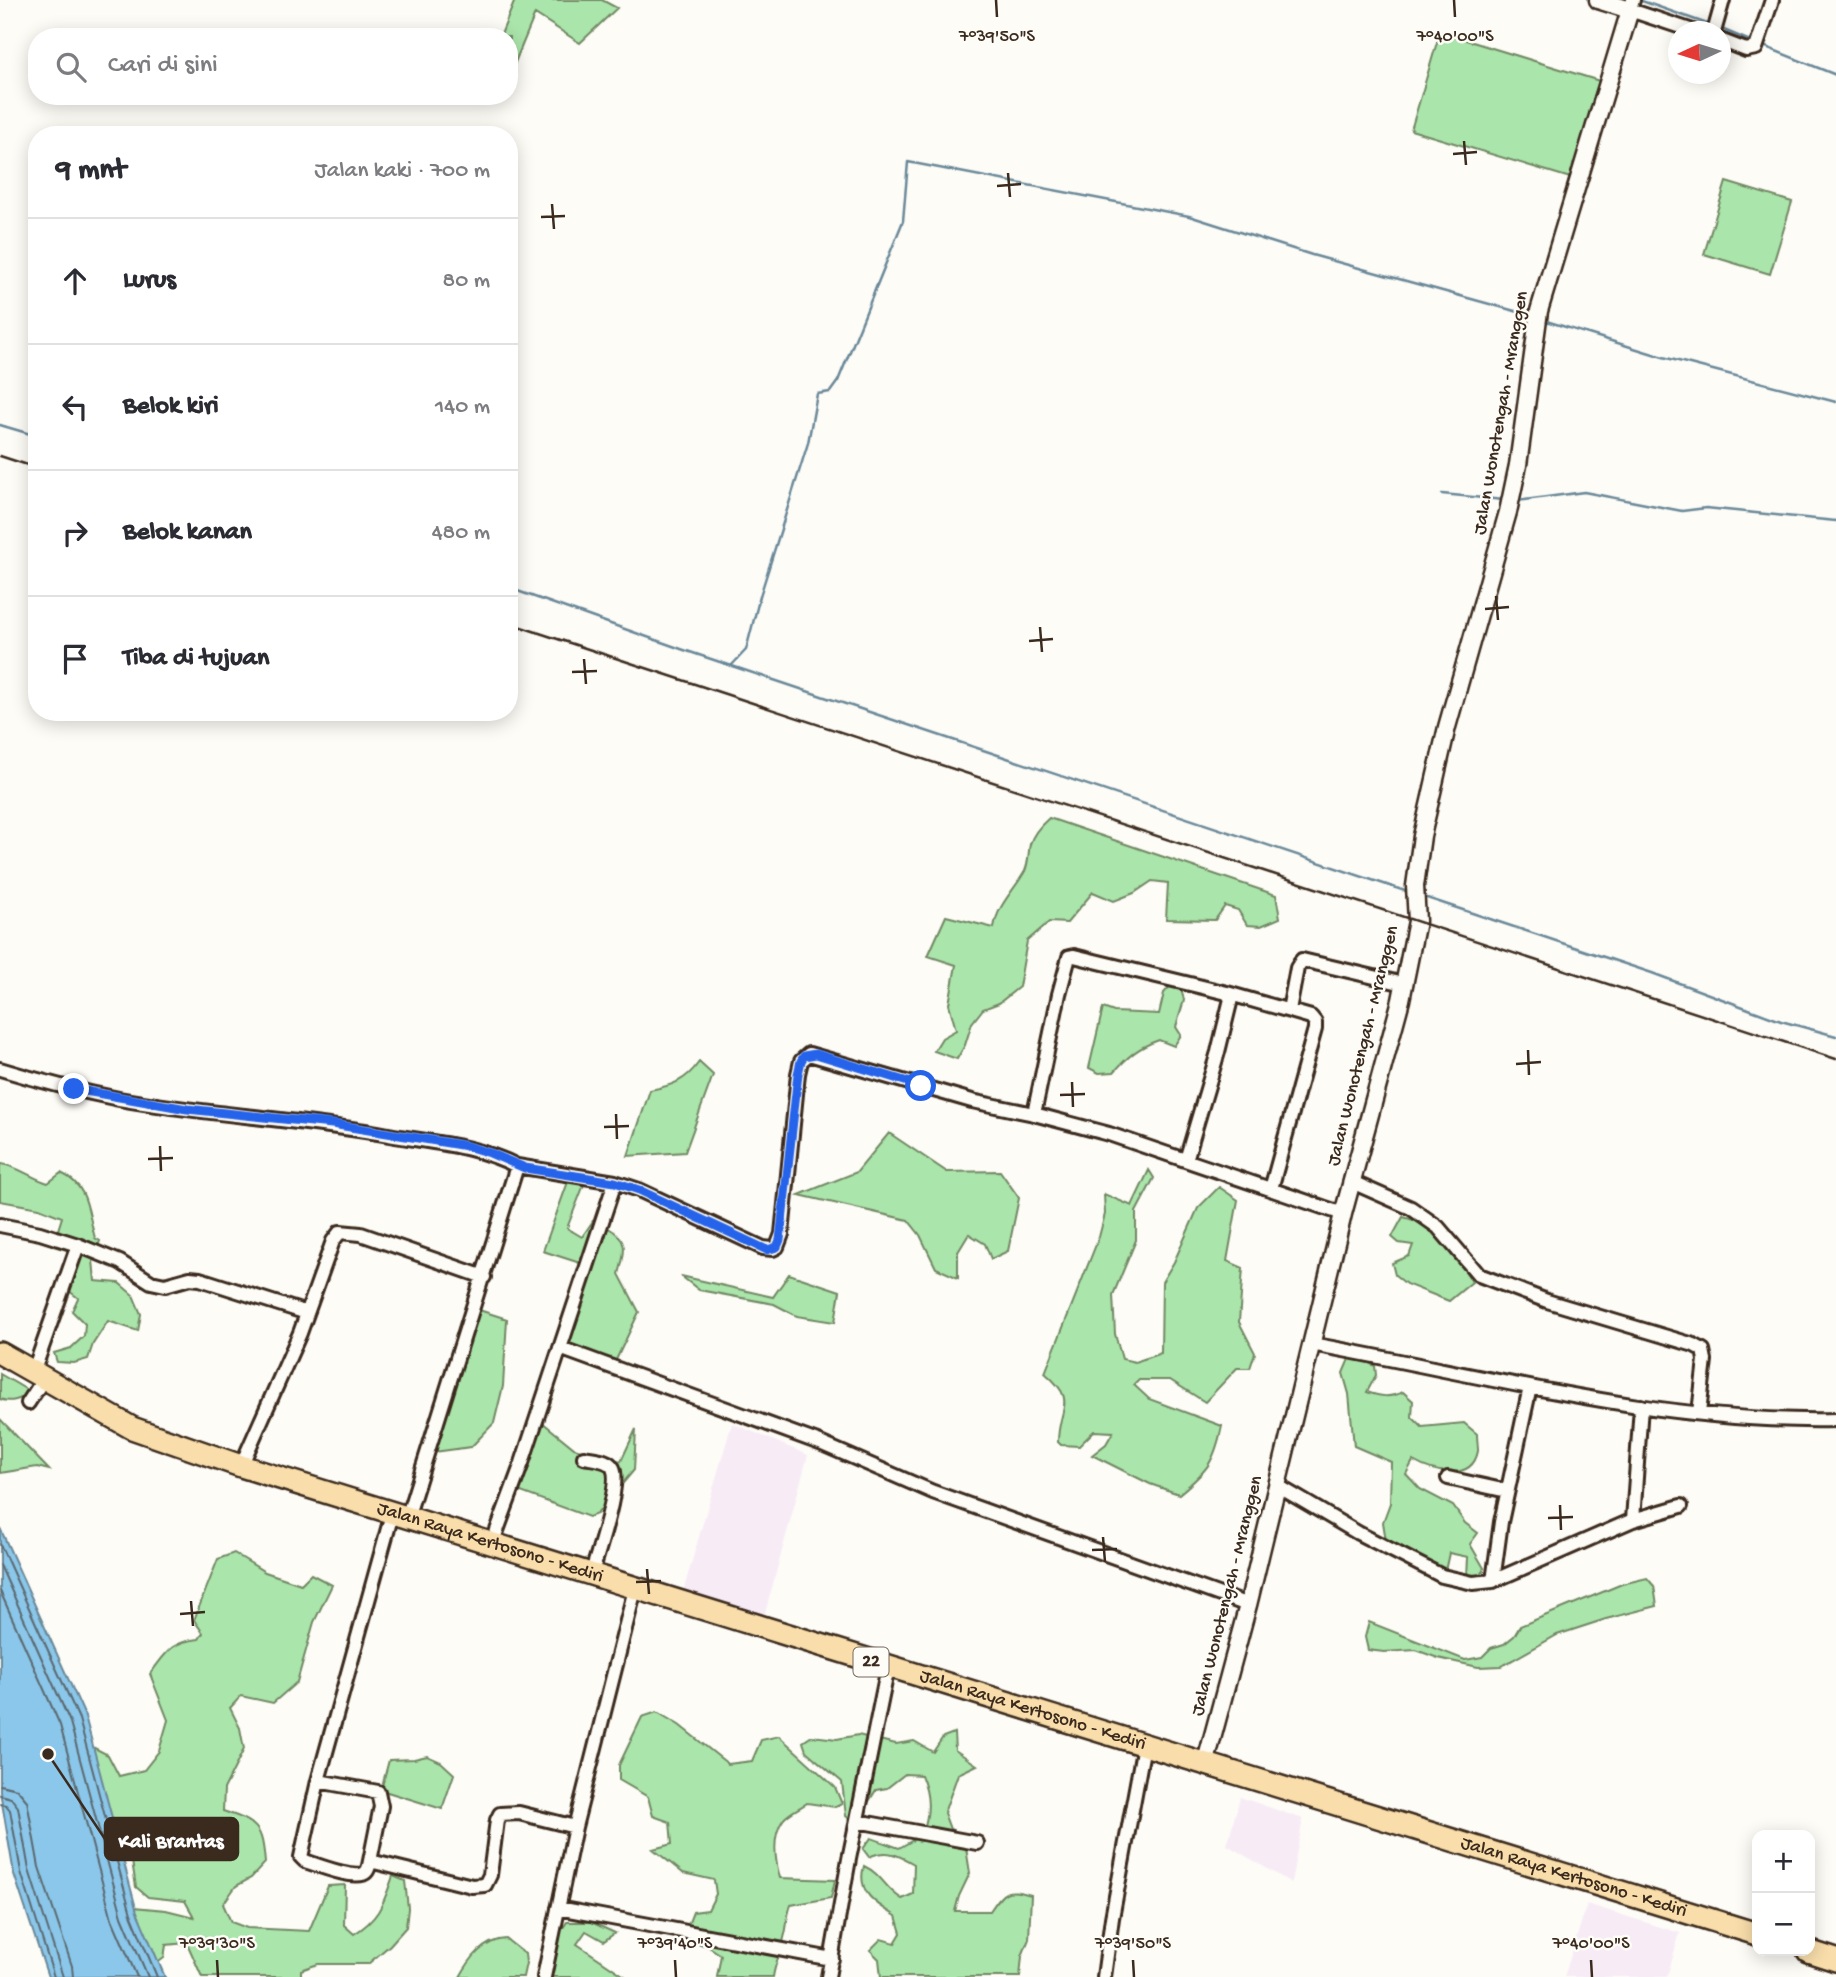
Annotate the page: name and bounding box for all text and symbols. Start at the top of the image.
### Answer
north arrow [1668,21,1731,84]
text: 7°39'50"S [958,27,1036,48]
text: 7°40'00"S [1415,27,1494,48]
search box [28,28,518,105]
icon: search [52,48,90,86]
text: Cari di sini [108,51,218,82]
text: 9 mnt [56,154,126,189]
text: Jalan kaki · 700 m [315,158,490,185]
icon: ahead [56,262,94,300]
text: Lurus [123,266,176,297]
text: 80 m [443,268,490,295]
street label: Jalan Wonotengah - Mranggen [1469,289,1535,537]
icon: left [56,388,94,426]
text: Belok kiri [123,392,219,423]
text: 140 m [435,394,490,421]
icon: right [56,514,94,552]
text: Belok kanan [123,518,252,549]
text: 480 m [432,520,490,547]
icon: arrive [56,640,94,678]
text: Tiba di tujuan [123,644,269,675]
street label: Jalan Wonotengah - Mranggen [1323,923,1405,1169]
route start [905,1070,936,1101]
route end [58,1073,89,1104]
street label: Jalan Wonotengah - Mranggen [1187,1473,1269,1719]
street label: Jalan Raya Kertosono - Kediri [374,1497,606,1589]
road number: 22 [854,1647,888,1676]
street label: Jalan Raya Kertosono - Kediri [917,1665,1149,1756]
callout: Kali Brantas [105,1818,238,1860]
map controls [1752,1830,1815,1956]
button: + [1752,1830,1815,1893]
text: Kali Brantas [117,1831,225,1856]
street label: Jalan Raya Kertosono - Kediri [1458,1832,1690,1923]
button: − [1752,1893,1815,1956]
text: 7°39'30"S [178,1934,256,1955]
text: 7°39'40"S [637,1934,713,1955]
text: 7°39'50"S [1094,1934,1172,1955]
text: 7°40'00"S [1551,1934,1630,1955]

